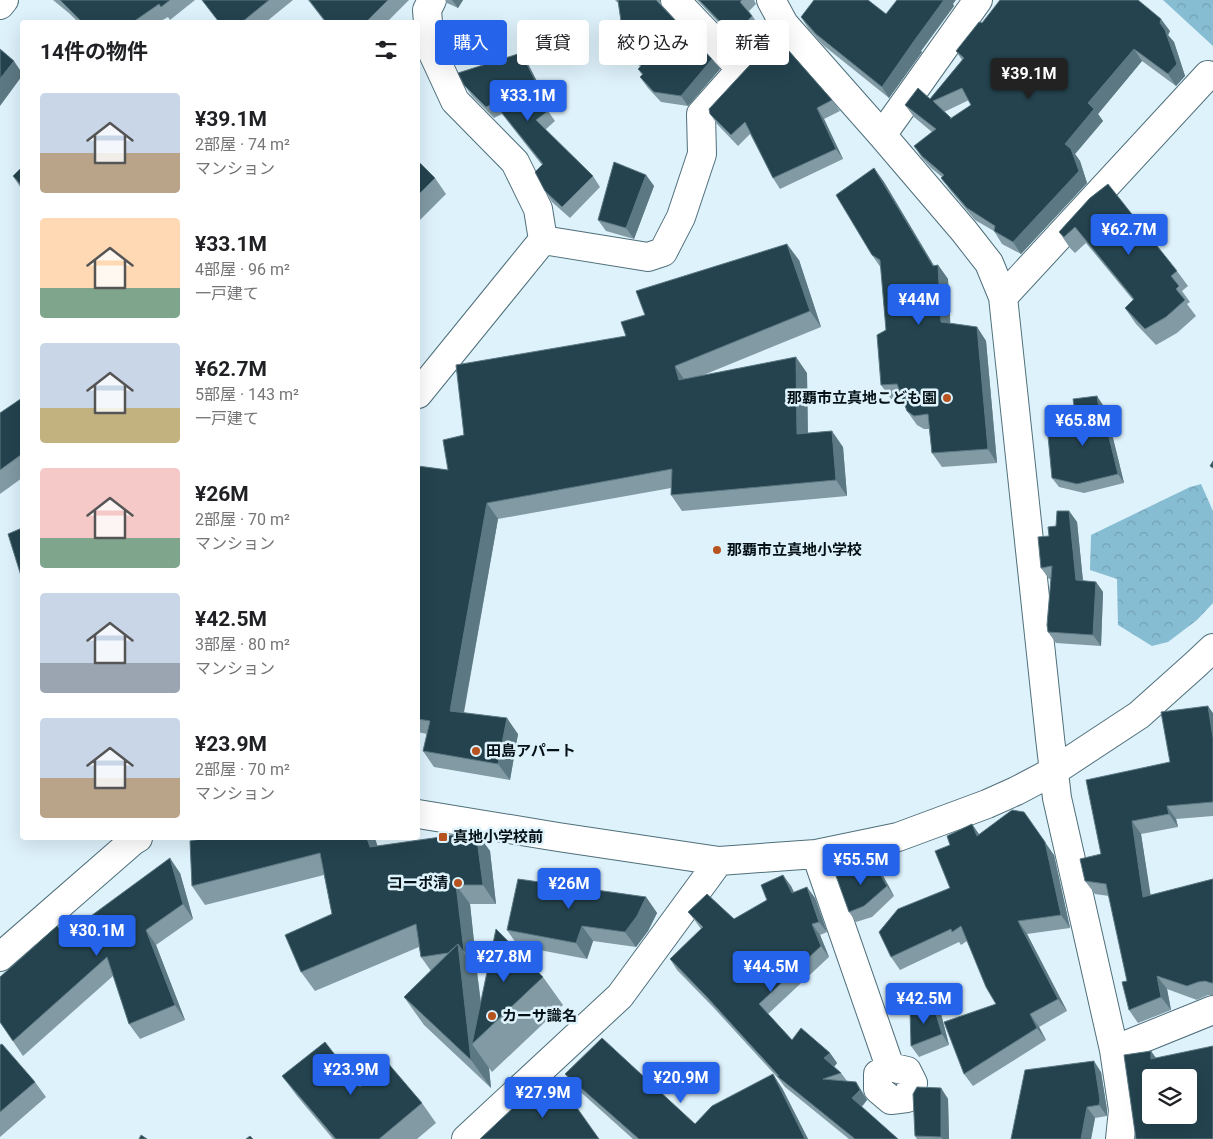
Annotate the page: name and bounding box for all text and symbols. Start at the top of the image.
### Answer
chip: 購入 [435,20,507,65]
chip: 賃貸 [517,20,589,65]
chip: 絞り込み [599,20,707,65]
chip: 新着 [717,20,789,65]
icon: filters [372,36,400,64]
text: 14件の物件 [40,40,148,64]
pin: ¥39.1M [988,58,1070,100]
text: ¥39.1M [1002,64,1056,83]
pin: ¥33.1M [487,80,569,122]
text: ¥33.1M [501,86,555,105]
text: ¥39.1M [195,107,267,131]
icon: home [80,113,140,173]
text: 2部屋 · 74 m² [195,135,290,154]
text: マンション [195,159,275,178]
pin: ¥62.7M [1088,214,1170,256]
text: ¥62.7M [1102,220,1156,239]
text: ¥33.1M [195,232,267,256]
icon: home [80,238,140,298]
text: 4部屋 · 96 m² [195,260,290,279]
text: 一戸建て [195,284,259,303]
pin: ¥44M [889,284,949,326]
text: ¥44M [899,290,939,309]
text: ¥62.7M [195,357,267,381]
icon: home [80,363,140,423]
text: 5部屋 · 143 m² [195,385,299,404]
place label: 那覇市立真地こども園 [787,389,937,407]
marker: 那覇市立真地こども園 [941,392,953,404]
pin: ¥65.8M [1042,404,1124,447]
text: 一戸建て [195,409,259,428]
text: ¥65.8M [1056,411,1110,430]
text: ¥26M [195,482,249,506]
icon: home [80,488,140,548]
text: 2部屋 · 70 m² [195,510,290,529]
text: マンション [195,534,275,553]
place label: 那覇市立真地小学校 [727,541,862,559]
marker: 那覇市立真地小学校 [711,544,723,556]
text: ¥42.5M [195,607,267,631]
icon: home [80,613,140,673]
text: 3部屋 · 80 m² [195,635,290,654]
text: マンション [195,659,275,678]
text: ¥23.9M [195,732,267,756]
icon: home [80,738,140,798]
place label: 田島アパート [486,742,576,760]
marker: 田島アパート [470,745,482,757]
text: 2部屋 · 70 m² [195,760,290,779]
text: マンション [195,784,275,803]
place label: 真地小学校前 [453,828,543,846]
marker: 真地小学校前 [437,831,449,843]
pin: ¥55.5M [820,844,902,886]
text: ¥55.5M [834,850,888,869]
pin: ¥26M [539,868,599,910]
place label: コーポ清 [388,874,448,892]
text: ¥26M [549,874,589,893]
marker: コーポ清 [452,877,464,889]
pin: ¥30.1M [56,914,138,957]
text: ¥30.1M [70,921,124,940]
pin: ¥27.8M [463,940,545,983]
text: ¥27.8M [477,947,531,966]
pin: ¥44.5M [730,950,812,993]
text: ¥44.5M [744,957,798,976]
pin: ¥42.5M [883,982,965,1025]
text: ¥42.5M [897,989,951,1008]
place label: カーサ識名 [502,1007,577,1025]
marker: カーサ識名 [486,1010,498,1022]
pin: ¥23.9M [310,1054,392,1096]
text: ¥23.9M [324,1060,378,1079]
pin: ¥20.9M [640,1062,722,1104]
text: ¥20.9M [654,1068,708,1087]
map controls [1142,1069,1197,1124]
button: layers [1142,1069,1197,1124]
pin: ¥27.9M [502,1076,584,1119]
text: ¥27.9M [516,1083,570,1102]

